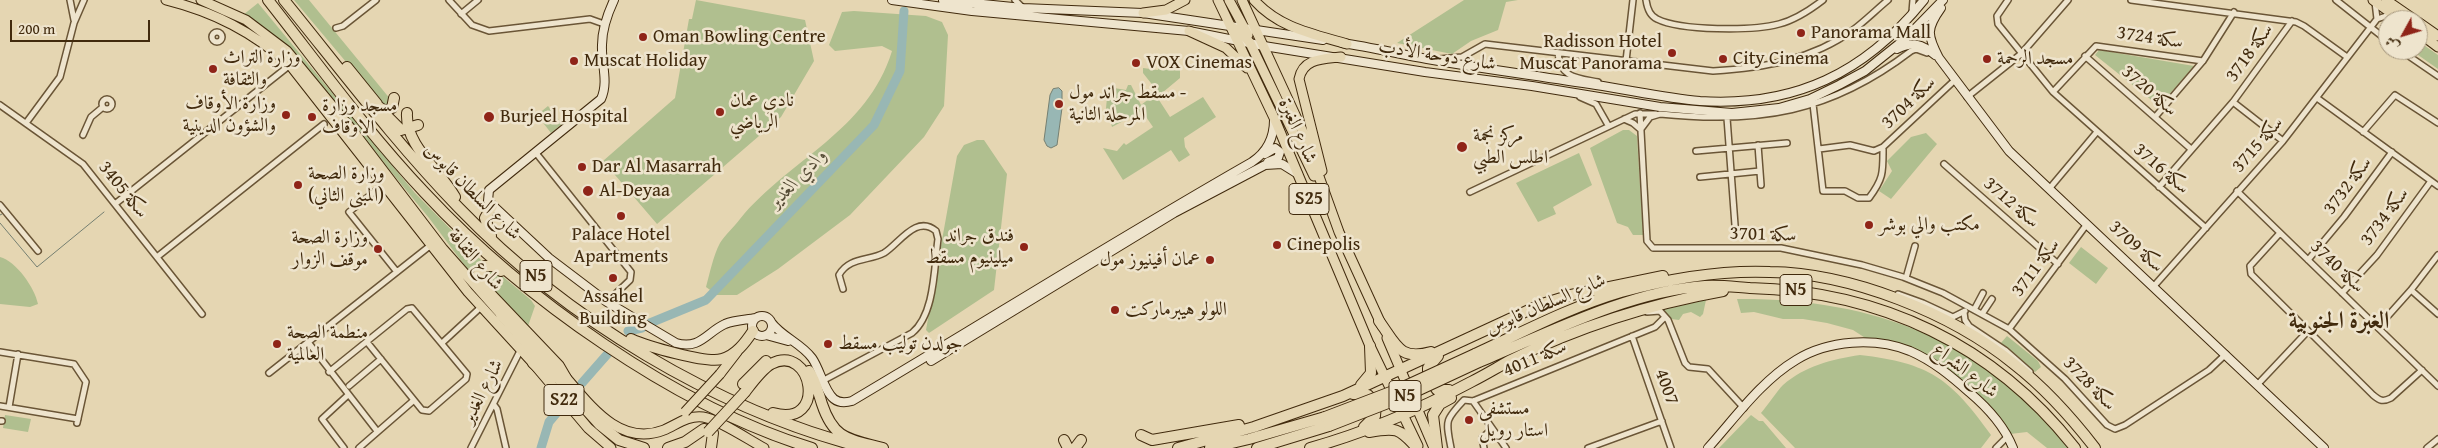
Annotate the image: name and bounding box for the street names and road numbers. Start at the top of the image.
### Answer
street label: سكة 3718 [2221,19,2279,87]
street label: سكة 3724 [2115,22,2185,54]
street label: شارع دوحة الأدب [1377,35,1497,77]
street label: سكة 3720 [2116,61,2182,121]
street label: سكة 3704 [1877,72,1941,134]
street label: شارع الغبرة [1273,95,1321,167]
street label: سكة 3715 [2228,112,2288,178]
street label: شارع السلطان قابوس [419,139,525,245]
street label: سكة 3716 [2128,139,2194,199]
street label: سكة 3732 [2319,152,2377,220]
street label: سكة 3405 [93,157,153,223]
street label: سكة 3712 [1978,173,2044,233]
road number: S25 [1289,183,1329,214]
street label: سكة 3734 [2356,183,2414,251]
street label: سكة 3709 [2104,216,2168,278]
street label: سكة 3701 [1729,222,1797,248]
street label: شارع الثقافة [443,224,507,296]
street label: سكة 3711 [2007,234,2065,302]
street label: سكة 3740 [2305,236,2369,298]
road number: N5 [520,260,552,292]
street label: شارع السلطان قابوس [1483,270,1609,340]
road number: N5 [1780,274,1812,306]
street label: سكة 4011 [1500,335,1570,383]
street label: شارع الشراع [1928,338,2002,404]
street label: سكة 3728 [2058,352,2120,416]
street label: شارع الغدير [457,356,509,428]
street label: 4007 [1649,366,1683,408]
road number: N5 [1389,381,1421,412]
road number: S22 [544,384,584,416]

